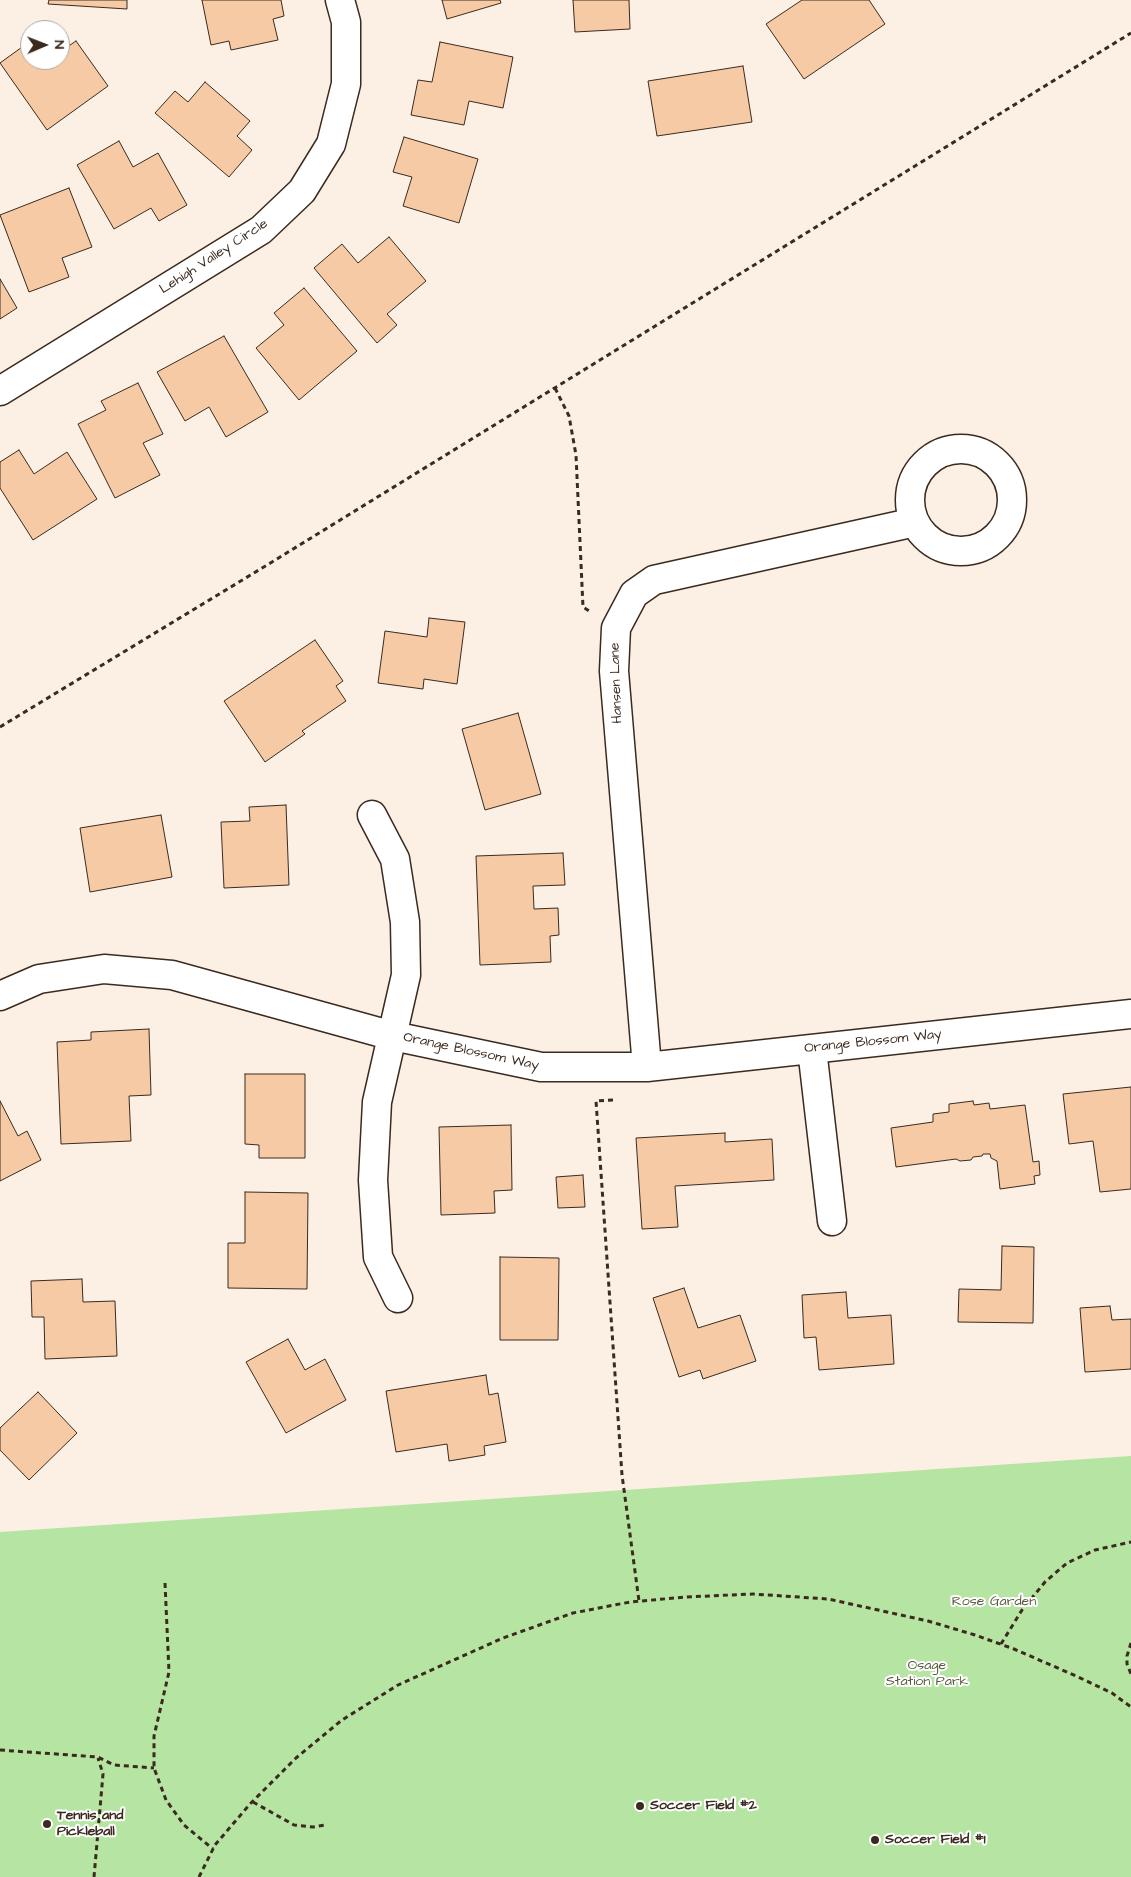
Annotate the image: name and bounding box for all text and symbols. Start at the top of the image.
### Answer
north arrow [20,20,70,70]
text: N [49,40,69,49]
street label: Lehigh Valley Circle [157,216,271,298]
street label: Hansen Lane [607,642,627,724]
street label: Orange Blossom Way [803,1026,943,1058]
street label: Orange Blossom Way [402,1029,540,1075]
park label: Rose Garden [952,1594,1036,1610]
park label: Osage Station Park [886,1658,968,1690]
place label: Soccer Field #2 [650,1798,757,1814]
marker: Soccer Field #2 [634,1800,646,1812]
place label: Tennis and Pickleball [57,1808,123,1840]
marker: Tennis and Pickleball [41,1818,53,1830]
place label: Soccer Field #1 [885,1832,986,1848]
marker: Soccer Field #1 [869,1834,881,1846]

